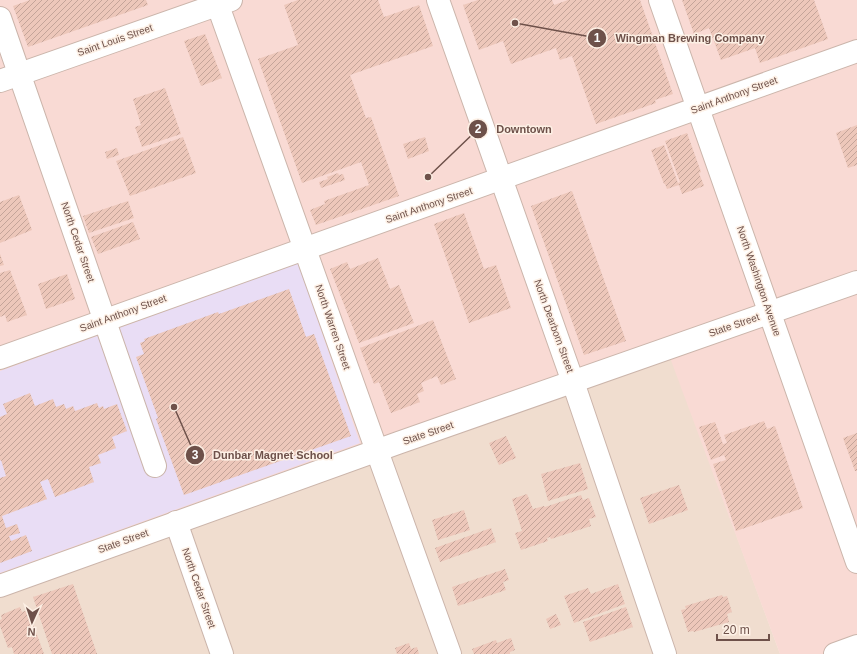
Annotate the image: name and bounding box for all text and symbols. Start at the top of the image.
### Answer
street label: Saint Louis Street [76,22,154,58]
callout: Wingman Brewing Company [587,27,772,50]
text: 1 [594,31,601,45]
text: Wingman Brewing Company [615,32,765,44]
street label: Saint Anthony Street [689,74,779,116]
callout: Downtown [468,117,560,140]
text: 2 [475,122,482,136]
text: Downtown [496,123,552,135]
street label: Saint Anthony Street [384,185,474,225]
street label: North Cedar Street [59,201,97,284]
street label: North Washington Avenue [735,225,783,338]
street label: North Dearborn Street [532,278,576,374]
street label: North Warren Street [313,283,353,371]
street label: Saint Anthony Street [78,292,168,334]
street label: State Street [707,311,761,339]
street label: State Street [401,419,455,447]
callout: Dunbar Magnet School [185,443,341,466]
text: 3 [192,448,199,462]
text: Dunbar Magnet School [213,449,333,461]
street label: State Street [96,527,150,555]
street label: North Cedar Street [180,547,218,630]
north arrow [12,602,52,642]
scale bar [717,616,769,642]
text: 20 m [723,623,750,637]
text: N [27,626,36,638]

